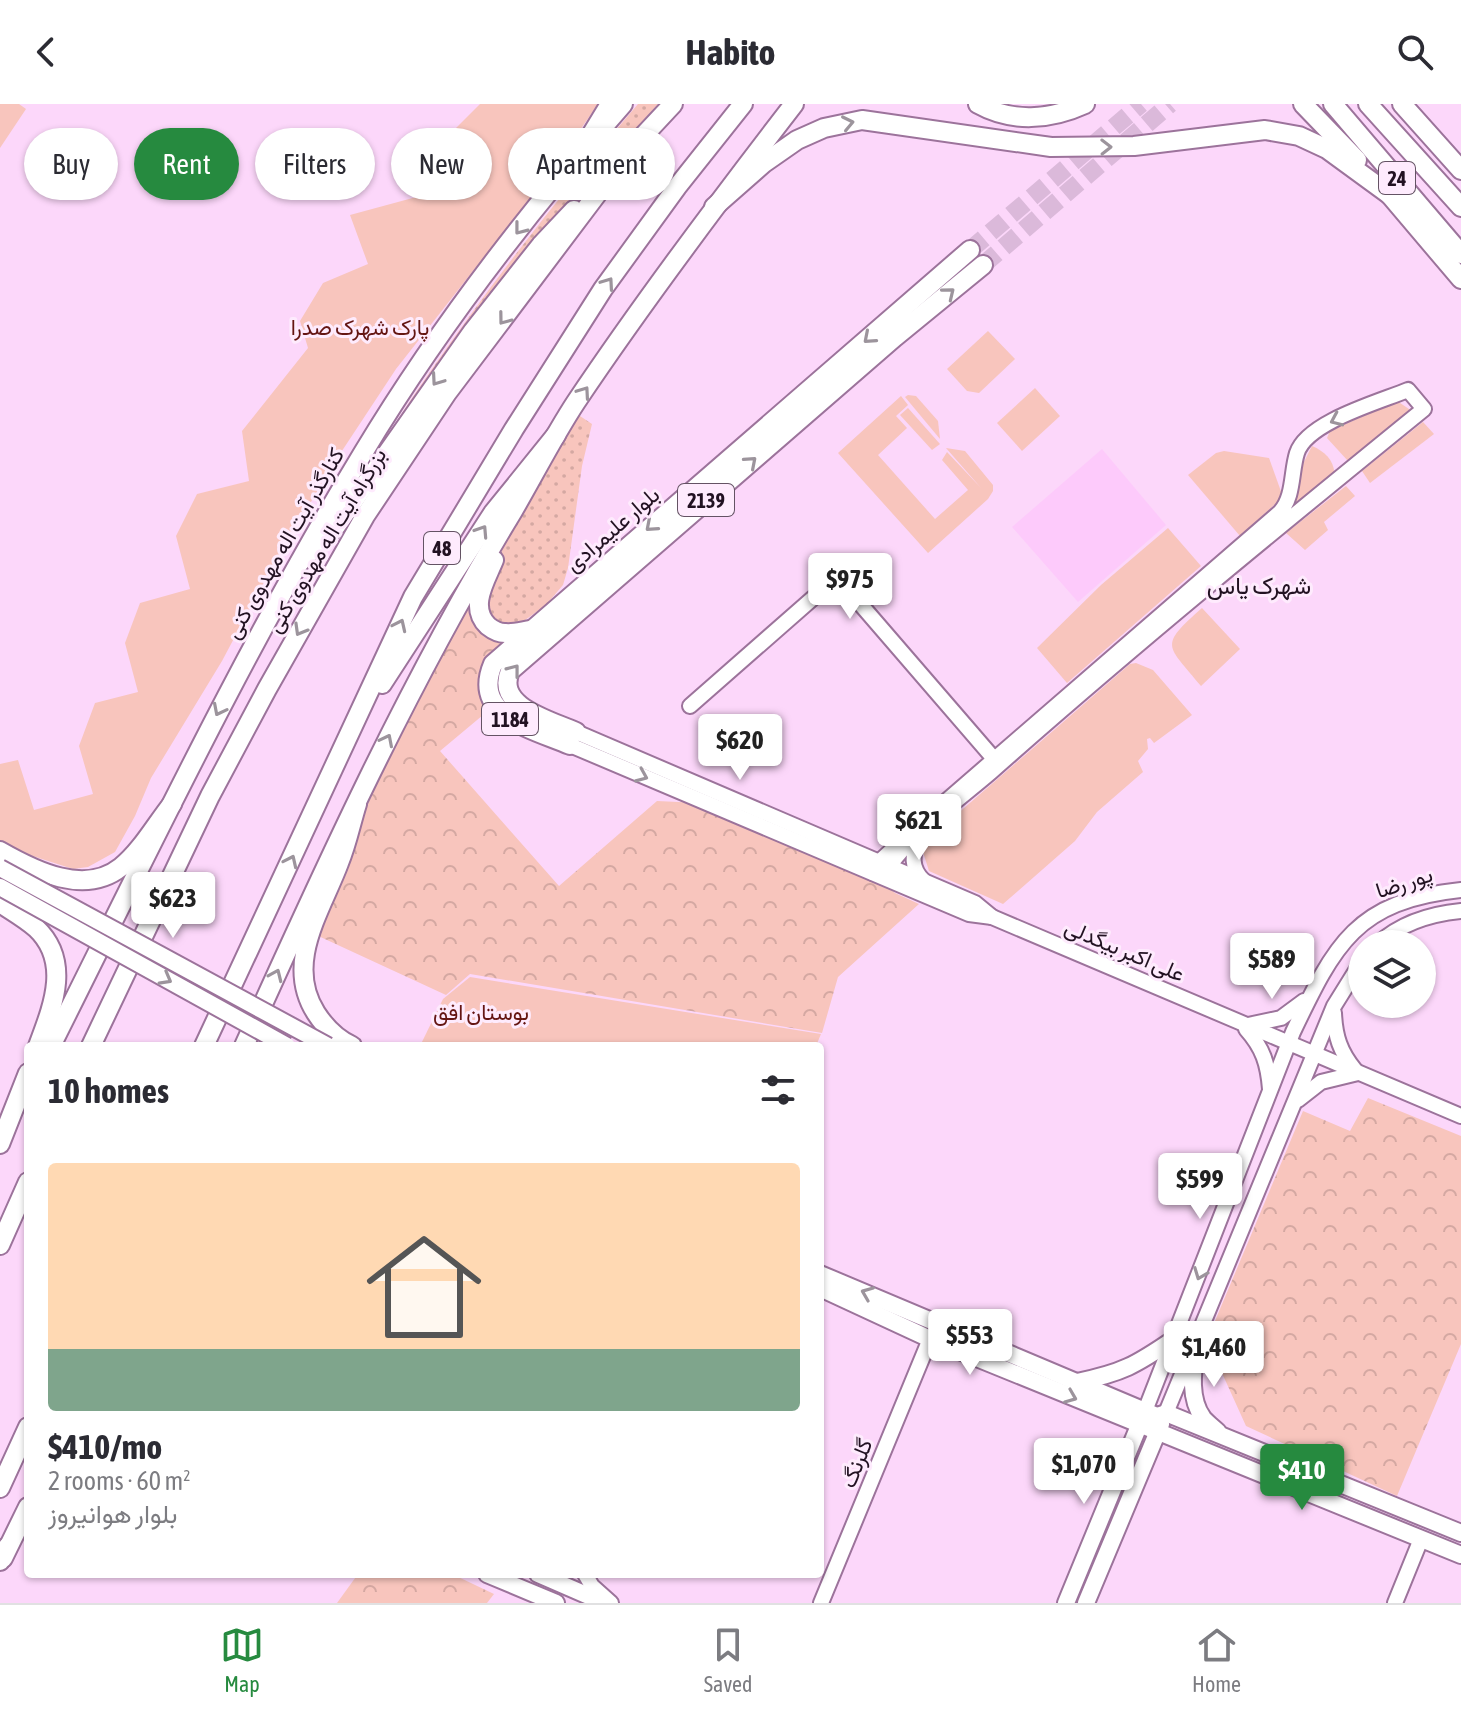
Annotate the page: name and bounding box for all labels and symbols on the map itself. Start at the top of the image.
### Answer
one-way arrow [841,115,855,132]
one-way arrow [1100,138,1113,155]
road number: 24 [1379,162,1415,194]
one-way arrow [516,221,530,235]
one-way arrow [598,278,613,292]
one-way arrow [940,288,954,303]
one-way arrow [499,310,513,325]
park label: پارک شهرک صدرا [291,314,429,342]
one-way arrow [863,328,878,343]
one-way arrow [432,372,447,386]
one-way arrow [574,386,589,400]
one-way arrow [1330,411,1344,427]
street label: کنارگذر آیت اله مهدوی کنی [219,443,350,643]
street label: بزرگراه آیت اله مهدوی کنی [261,443,392,638]
one-way arrow [741,457,756,471]
street label: بلوار علیمرادی [560,481,665,578]
road number: 2139 [678,484,734,516]
one-way arrow [646,517,660,531]
one-way arrow [472,525,487,540]
road number: 48 [424,532,460,564]
pin: $975 [803,553,897,621]
district label: شهرک یاس [1207,572,1311,601]
one-way arrow [390,619,406,633]
one-way arrow [294,621,310,635]
one-way arrow [505,665,519,680]
one-way arrow [213,701,229,716]
road number: 1184 [482,703,538,735]
pin: $620 [693,714,787,782]
one-way arrow [378,733,393,748]
one-way arrow [634,766,648,782]
pin: $621 [872,794,966,862]
one-way arrow [281,855,297,869]
street label: پور رضا [1372,861,1436,905]
pin: $623 [126,872,220,940]
street label: علی اکبر بیگدلی [1061,913,1189,988]
pin: $589 [1225,933,1319,1001]
one-way arrow [157,969,172,985]
one-way arrow [266,969,282,983]
park label: بوستان افق [433,999,529,1026]
pin: $599 [1153,1153,1247,1221]
one-way arrow [1193,1266,1210,1280]
one-way arrow [861,1287,875,1303]
pin: $553 [923,1309,1017,1377]
pin: $1,460 [1149,1321,1279,1389]
one-way arrow [1063,1388,1077,1404]
street label: گلرنگ [834,1434,879,1492]
pin: $1,070 [1019,1438,1149,1506]
pin: $410 [1255,1444,1349,1512]

